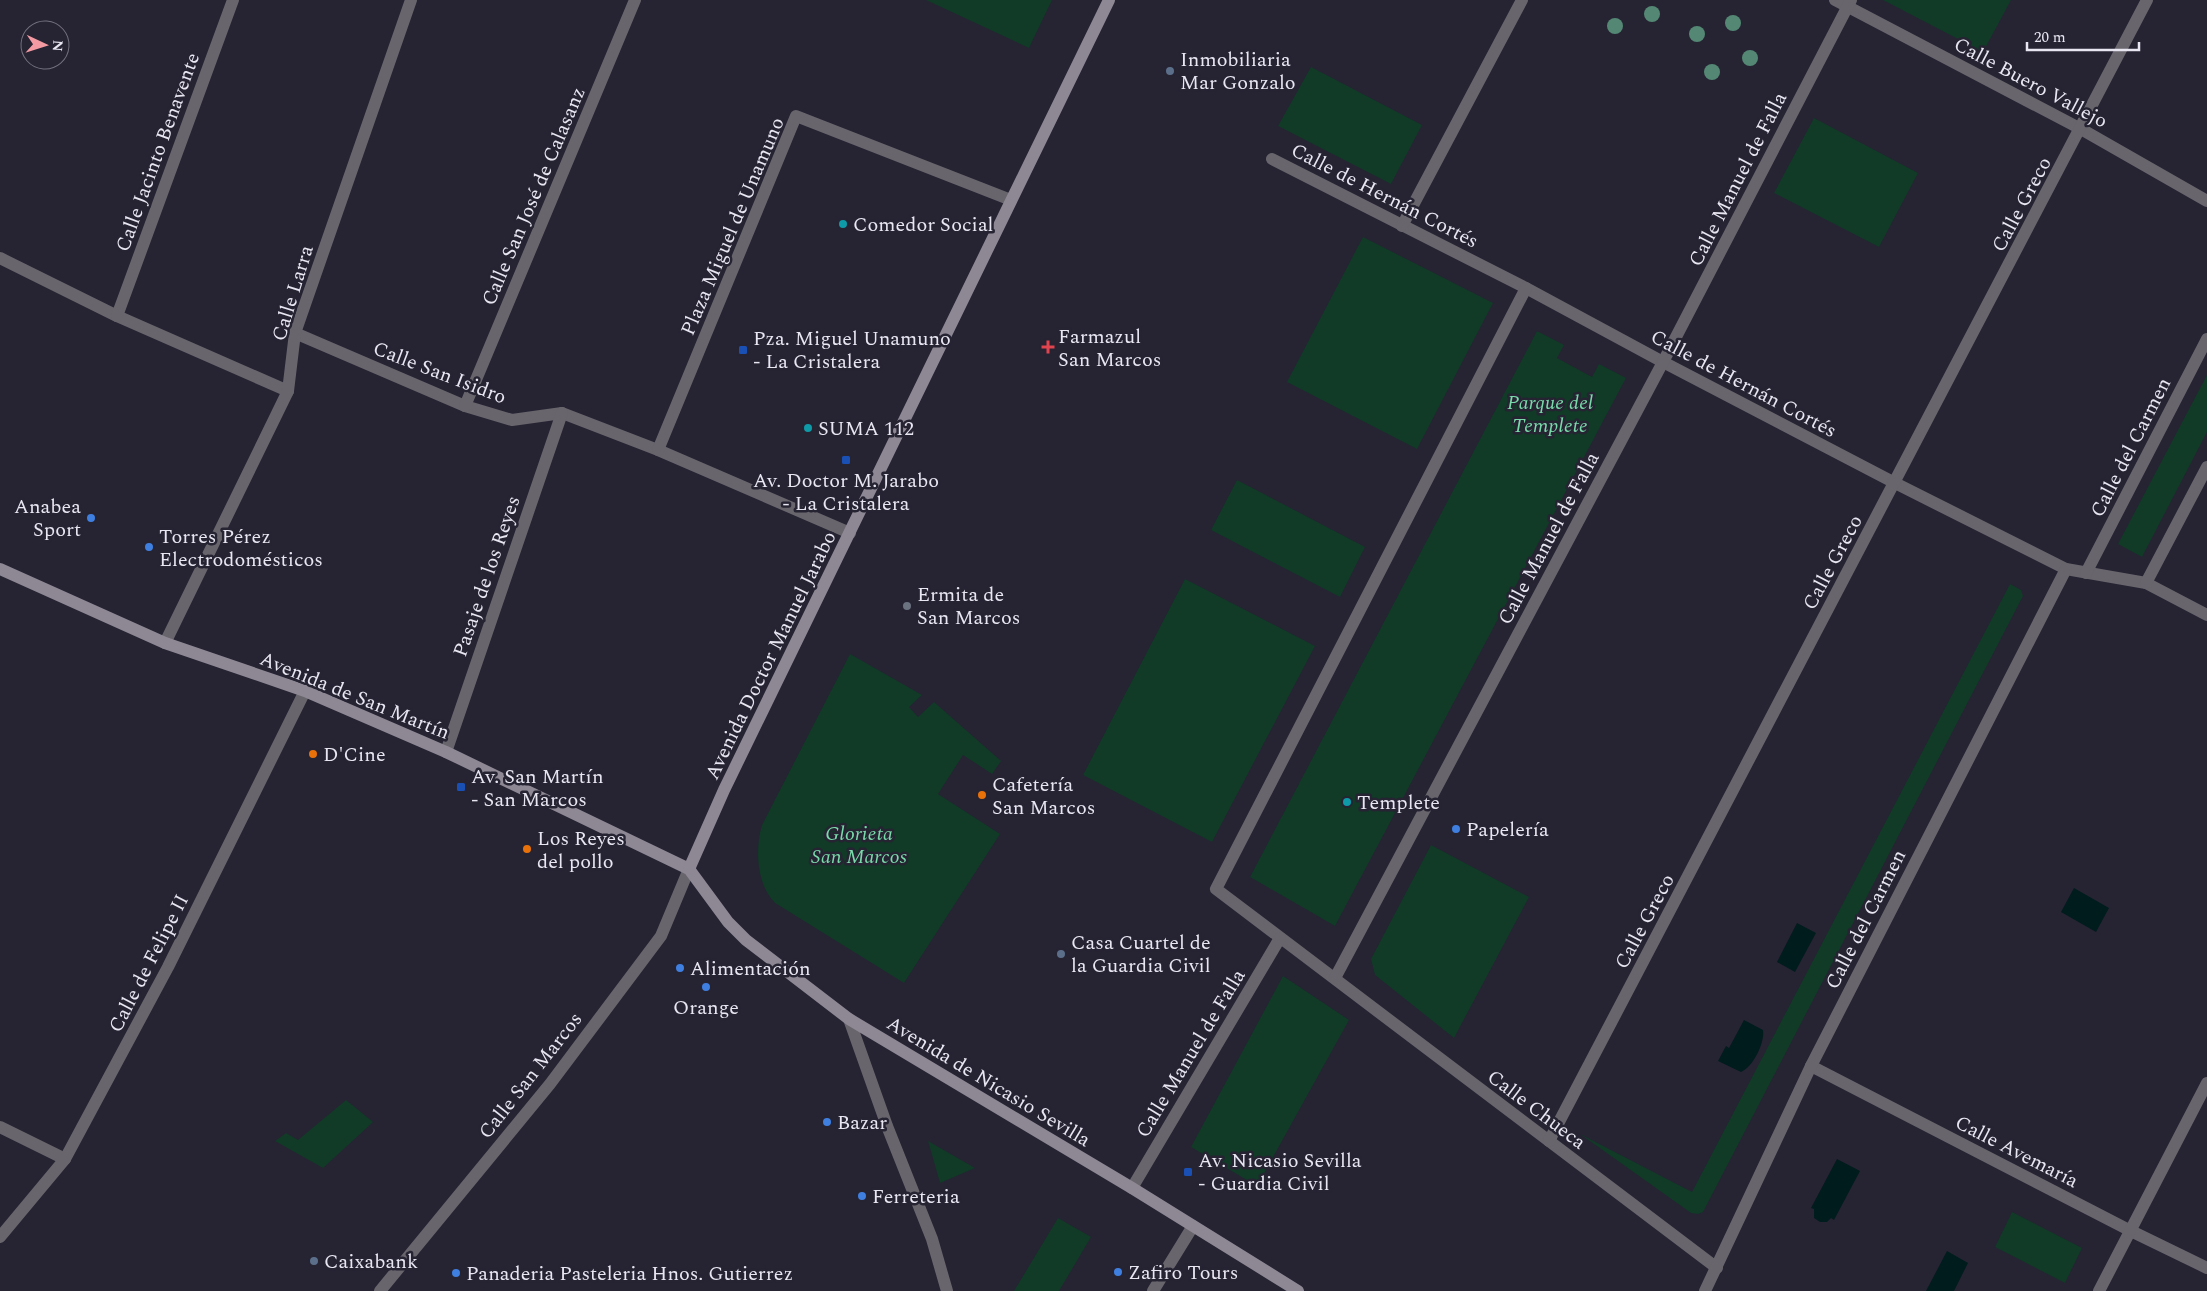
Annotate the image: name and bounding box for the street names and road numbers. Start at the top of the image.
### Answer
street label: Calle Buero Vallejo [1948,30,2113,136]
street label: Calle Jacinto Benavente [108,49,208,256]
street label: Calle San José de Calasanz [474,82,594,310]
street label: Calle Manuel de Falla [1681,87,1795,272]
street label: Plaza Miguel de Unamuno [673,113,793,340]
street label: Calle de Hernán Cortés [1286,136,1484,256]
street label: Calle Greco [1984,152,2060,257]
street label: Calle Larra [264,241,322,345]
street label: Calle de Hernán Cortés [1645,322,1842,446]
street label: Calle San Isidro [369,334,511,412]
street label: Calle del Carmen [2083,372,2179,522]
street label: Calle Manuel de Falla [1491,446,1607,630]
street label: Pasaje de los Reyes [445,492,529,661]
street label: Calle Greco [1795,510,1871,615]
street label: Avenida Doctor Manuel Jarabo [698,526,844,785]
street label: Avenida de San Martín [255,644,454,748]
street label: Calle del Carmen [1818,844,1914,994]
street label: Calle Greco [1607,869,1683,974]
street label: Calle de Felipe II [101,889,197,1038]
street label: Calle Manuel de Falla [1129,963,1253,1144]
street label: Calle San Marcos [472,1006,590,1146]
street label: Avenida de Nicasio Sevilla [881,1009,1096,1155]
street label: Calle Chueca [1481,1063,1592,1157]
street label: Calle Avemaría [1950,1108,2084,1196]

